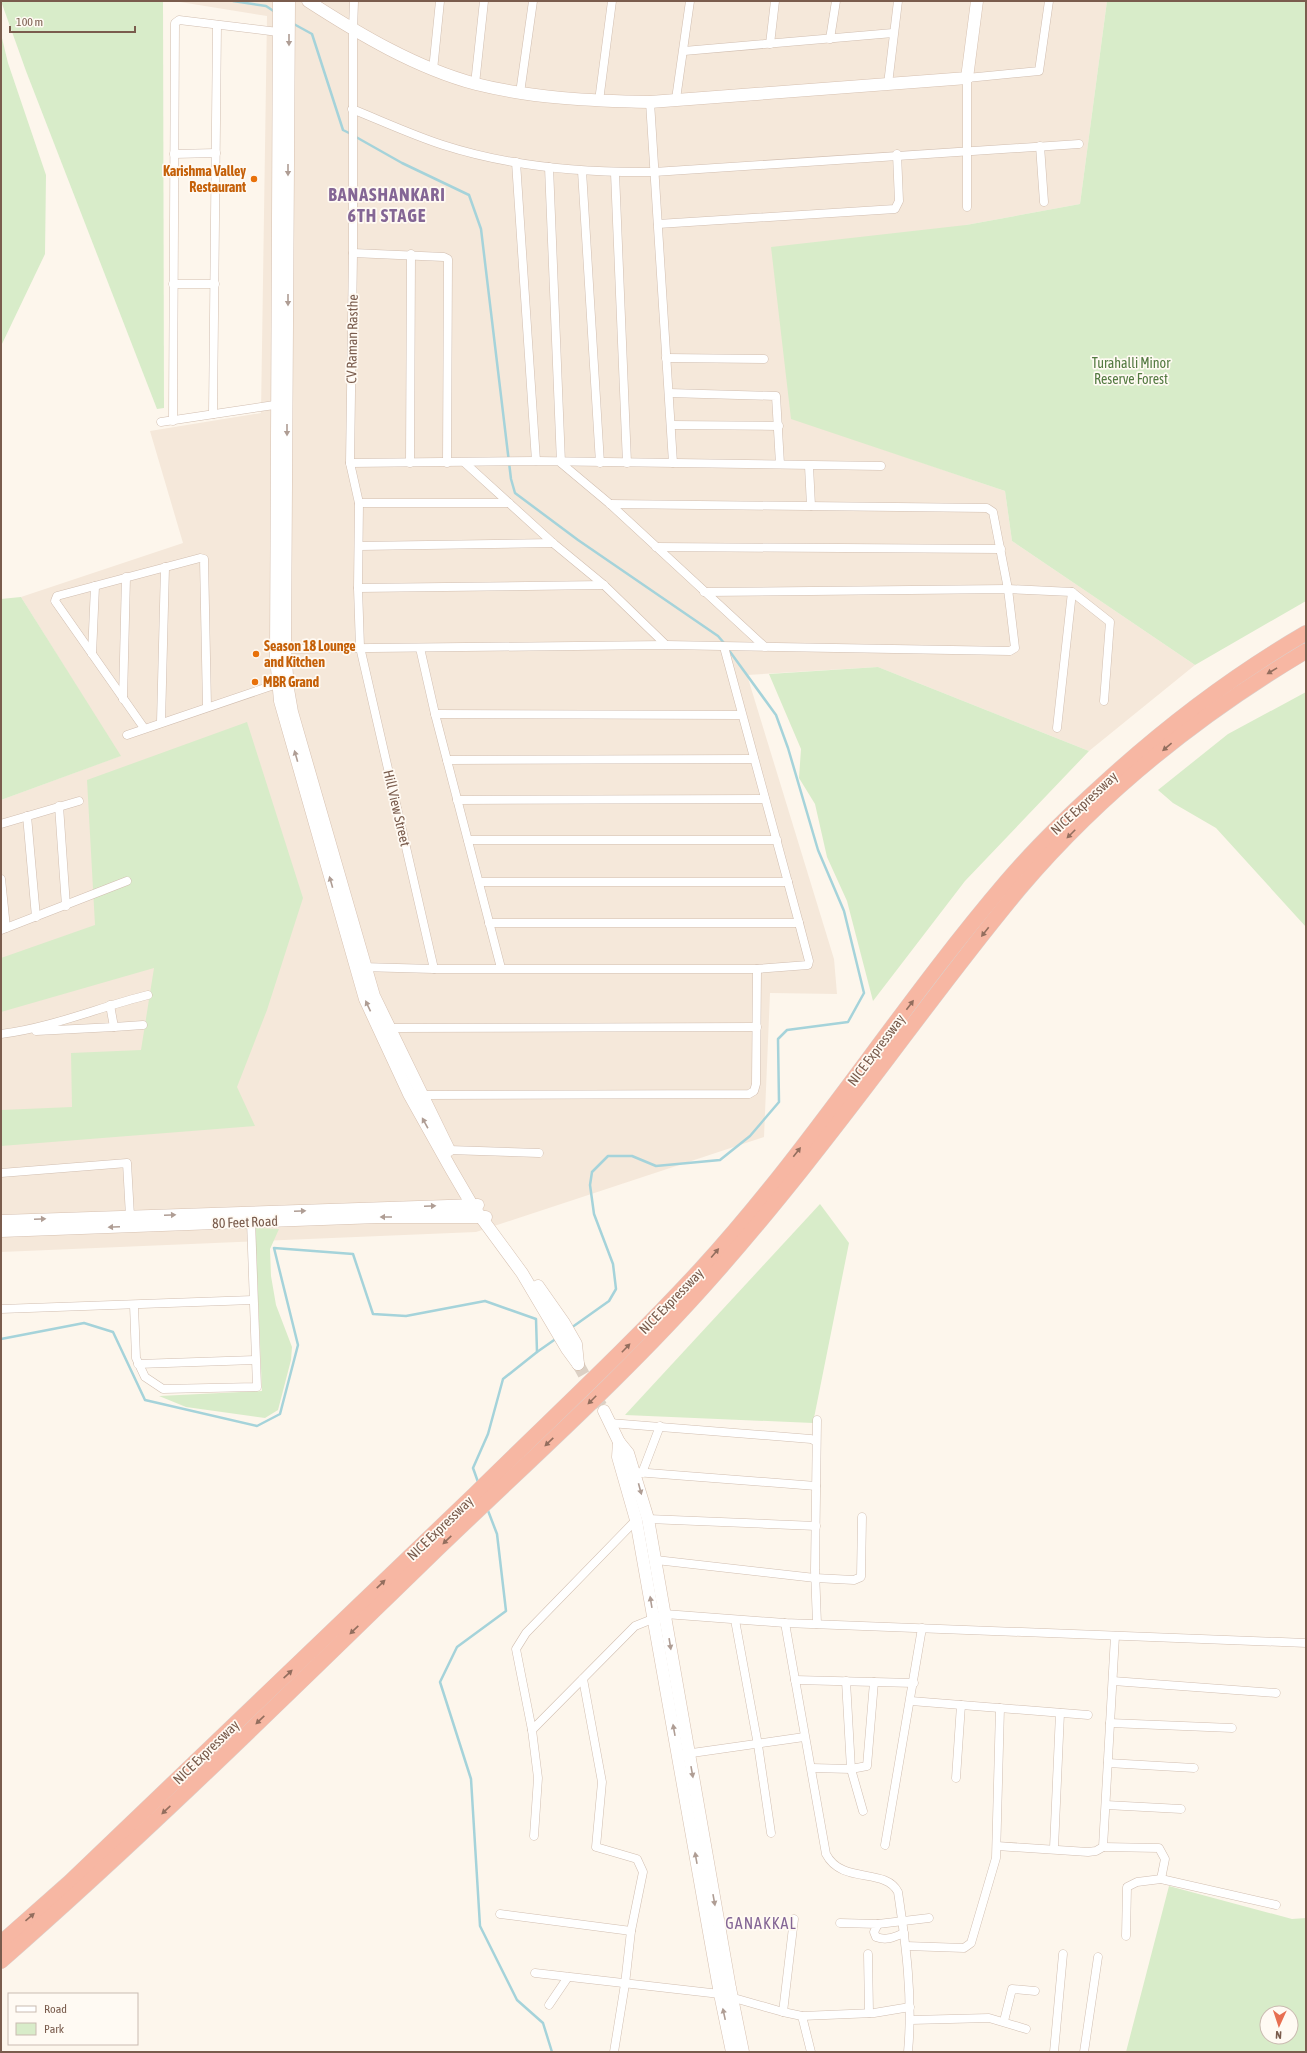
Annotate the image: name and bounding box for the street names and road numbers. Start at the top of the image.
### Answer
street label: CV Raman Rasthe [343,294,361,384]
street label: Hill View Street [380,768,414,848]
street label: NICE Expressway [1047,768,1121,838]
street label: NICE Expressway [844,1011,908,1089]
street label: 80 Feet Road [212,1213,278,1231]
street label: NICE Expressway [636,1265,706,1337]
street label: NICE Expressway [404,1493,476,1563]
street label: NICE Expressway [170,1717,242,1787]

